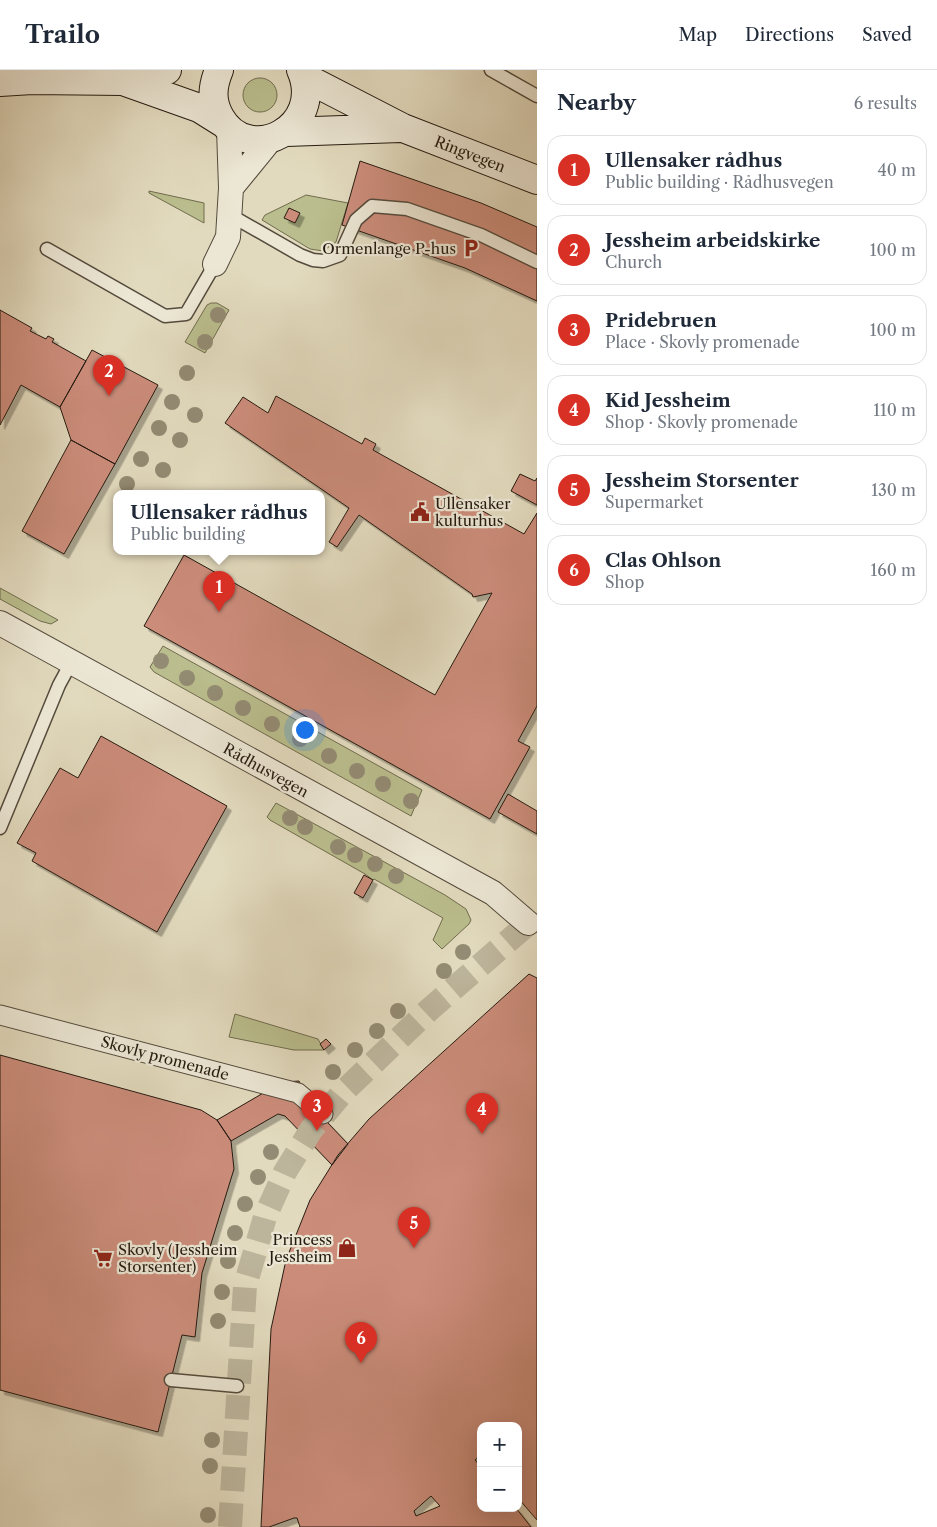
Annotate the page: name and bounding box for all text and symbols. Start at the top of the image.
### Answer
text: Trailo [25,20,100,49]
text: Map [678,24,717,46]
text: Directions [745,24,834,46]
text: Saved [862,24,912,46]
text: Nearby [557,90,636,115]
text: 6 results [854,93,917,113]
street label: Ringvegen [432,132,509,176]
text: Ullensaker rådhus [605,149,782,172]
text: 1 [570,160,578,180]
text: 40 m [877,160,916,180]
text: Public building · Rådhusvegen [605,172,834,192]
text: Jessheim arbeidskirke [605,229,820,252]
parking icon: Ormenlange P-hus [460,237,482,259]
place label: Ormenlange P-hus [322,239,456,258]
text: 2 [569,240,579,260]
text: 100 m [870,240,916,260]
text: Church [605,252,662,272]
text: Pridebruen [605,309,717,332]
text: 3 [569,320,579,340]
text: 100 m [870,320,916,340]
text: Place · Skovly promenade [605,332,800,352]
pin: 2 [93,355,125,396]
text: Kid Jessheim [605,389,731,412]
text: 4 [569,400,579,420]
text: 110 m [873,400,916,420]
text: Shop · Skovly promenade [605,412,798,432]
text: Jessheim Storsenter [605,469,799,492]
text: 5 [570,480,578,500]
text: 130 m [871,480,916,500]
popup [113,490,325,555]
text: Supermarket [605,492,703,512]
place label: Ullensaker kulturhus [435,494,511,530]
text: Ullensaker rådhus [130,501,308,524]
public building icon: Ullensaker kulturhus [409,501,431,523]
text: Public building [130,524,245,544]
text: Clas Ohlson [605,549,721,572]
text: 6 [569,560,579,580]
text: 160 m [871,560,916,580]
pin: 1 [203,571,235,612]
text: Shop [605,572,644,592]
your location [292,717,318,743]
street label: Rådhusvegen [220,739,313,802]
street label: Skovly promenade [99,1032,231,1084]
pin: 3 [301,1090,333,1131]
pin: 4 [466,1093,498,1134]
pin: 5 [398,1207,430,1248]
place label: Princess Jessheim [267,1230,332,1266]
shop icon: Princess Jessheim [336,1237,358,1259]
place label: Skovly (Jessheim Storsenter) [118,1240,237,1276]
supermarket icon: Skovly (Jessheim Storsenter) [92,1247,114,1269]
pin: 6 [345,1322,377,1363]
map controls [477,1422,522,1512]
button: + [477,1422,522,1467]
button: − [477,1467,522,1512]

